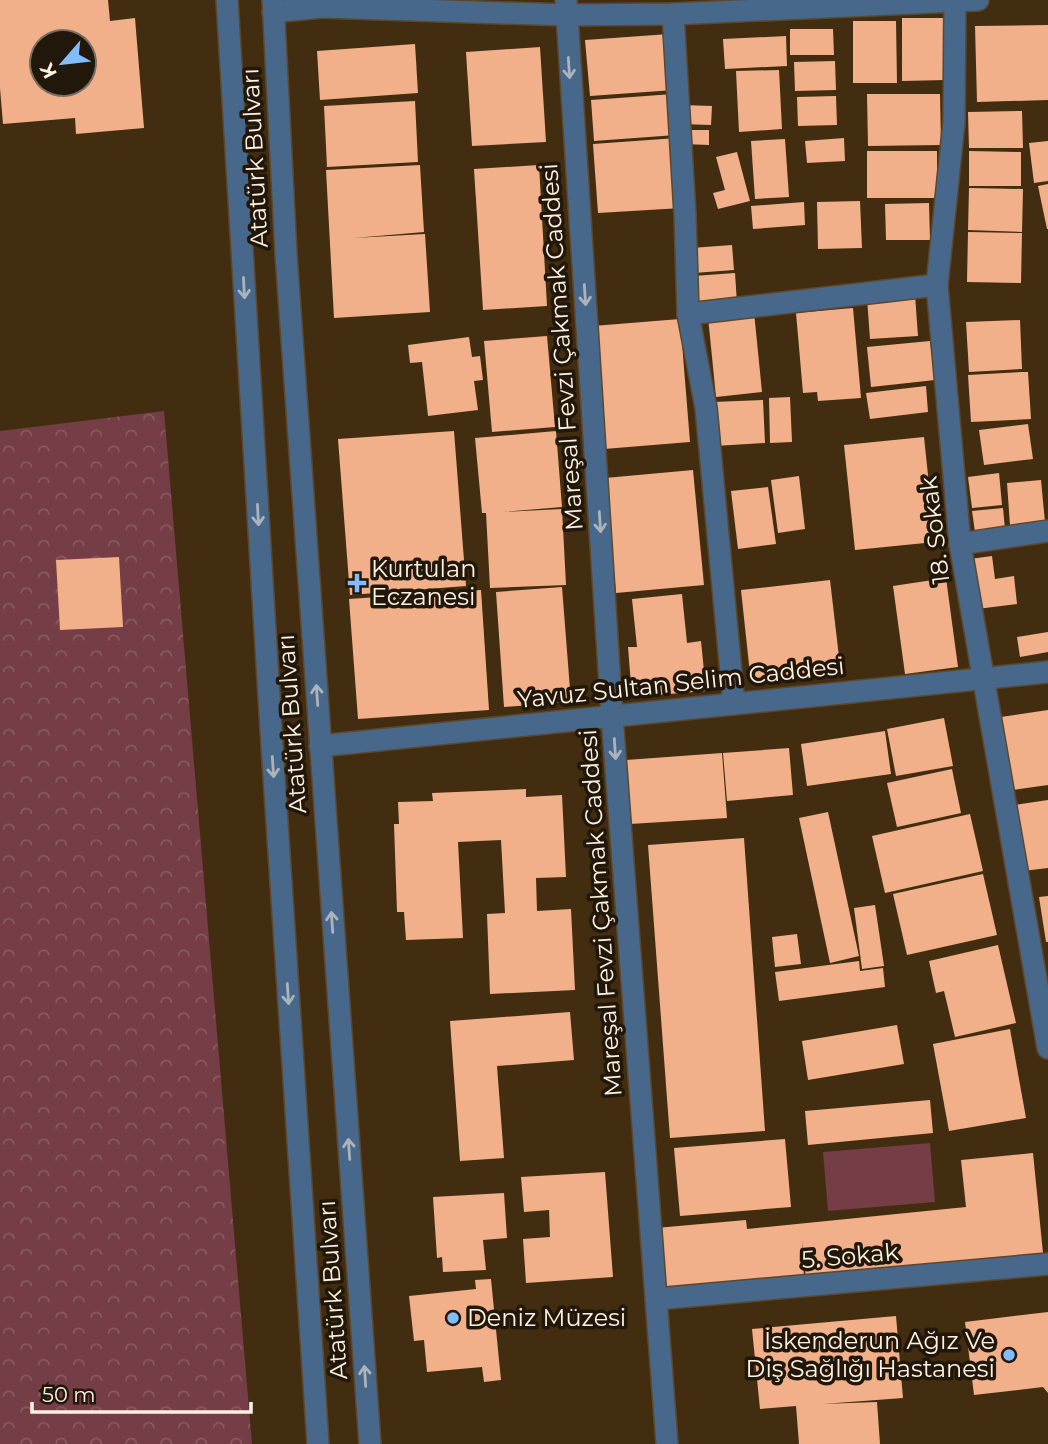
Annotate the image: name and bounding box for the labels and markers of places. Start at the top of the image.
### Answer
place label: Kurtulan Eczanesi [371,554,476,611]
marker: Kurtulan Eczanesi [349,575,365,591]
place label: Deniz Müzesi [467,1303,626,1332]
marker: Deniz Müzesi [445,1310,461,1326]
place label: İskenderun Ağız Ve Diş Sağlığı Hastanesi [746,1326,995,1383]
marker: İskenderun Ağız Ve Diş Sağlığı Hastanesi [1001,1347,1017,1363]

